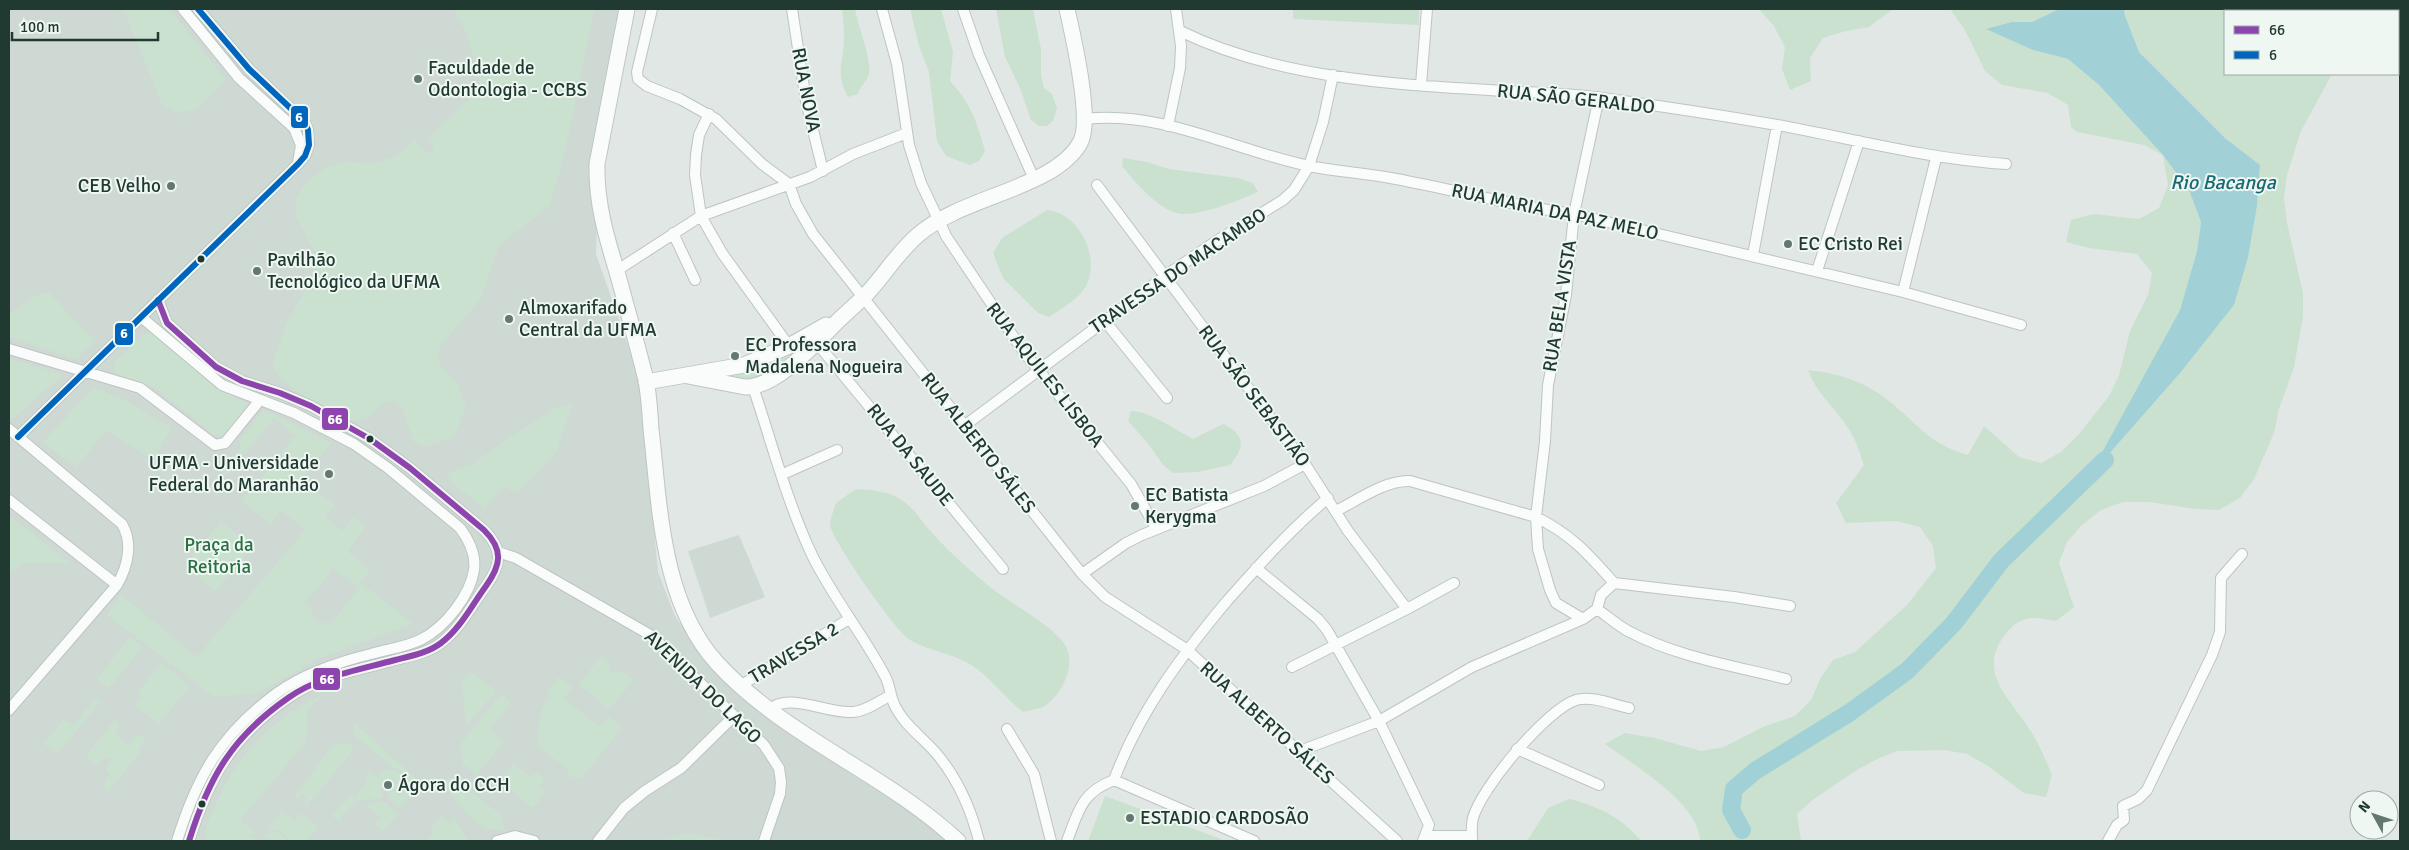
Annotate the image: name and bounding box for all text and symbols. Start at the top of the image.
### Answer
scale bar [12,10,159,42]
legend [2224,10,2399,75]
text: 100 m [20,18,60,36]
text: 66 [2269,21,2285,39]
street label: RUA NOVA [786,45,826,135]
text: 6 [2269,46,2277,64]
place label: Faculdade de Odontologia - CCBS [428,56,587,102]
marker: Faculdade de Odontologia - CCBS [412,73,424,85]
street label: RUA SÃO GERALDO [1496,79,1656,119]
line badge: 6 [290,105,309,129]
text: 6 [295,109,303,126]
water label: Rio Bacanga [2170,170,2277,195]
place label: CEB Velho [78,174,161,198]
street label: RUA MARIA DA PAZ MELO [1449,178,1661,246]
marker: CEB Velho [165,180,177,192]
street label: TRAVESSA DO MACAMBO [1085,203,1271,339]
place label: EC Cristo Rei [1798,232,1903,256]
street label: RUA BELA VISTA [1538,238,1582,374]
marker: EC Cristo Rei [1782,238,1794,250]
place label: Pavilhão Tecnológico da UFMA [267,248,441,294]
unlabelled marker [196,254,206,264]
marker: Pavilhão Tecnológico da UFMA [251,265,263,277]
place label: Almoxarifado Central da UFMA [519,296,657,342]
street label: RUA AQUILES LISBOA [981,298,1109,453]
marker: Almoxarifado Central da UFMA [503,313,515,325]
street label: RUA SÃO SEBASTIÃO [1193,320,1315,472]
line badge: 6 [114,322,134,346]
text: 6 [120,325,128,342]
place label: EC Professora Madalena Nogueira [745,333,903,379]
marker: EC Professora Madalena Nogueira [729,350,741,362]
street label: RUA ALBERTO SÁLES [915,368,1041,518]
street label: RUA DA SAUDE [861,399,959,511]
line badge: 66 [321,407,349,431]
text: 66 [327,411,343,428]
unlabelled marker [365,434,375,444]
place label: UFMA - Universidade Federal do Maranhão [149,451,319,497]
marker: UFMA - Universidade Federal do Maranhão [323,468,335,480]
place label: EC Batista Kerygma [1145,483,1229,529]
marker: EC Batista Kerygma [1129,500,1141,512]
park label: Praça da Reitoria [184,533,254,579]
street label: TRAVESSA 2 [745,617,843,689]
street label: AVENIDA DO LAGO [639,625,767,749]
street label: RUA ALBERTO SÁLES [1195,656,1339,790]
line badge: 66 [312,667,341,691]
text: 66 [319,671,335,688]
place label: Ágora do CCH [398,773,510,797]
marker: Ágora do CCH [382,779,394,791]
north arrow [2349,790,2399,840]
text: N [2355,798,2374,816]
unlabelled marker [197,799,207,809]
place label: ESTADIO CARDOSÃO [1140,806,1309,830]
marker: ESTADIO CARDOSÃO [1124,812,1136,824]

